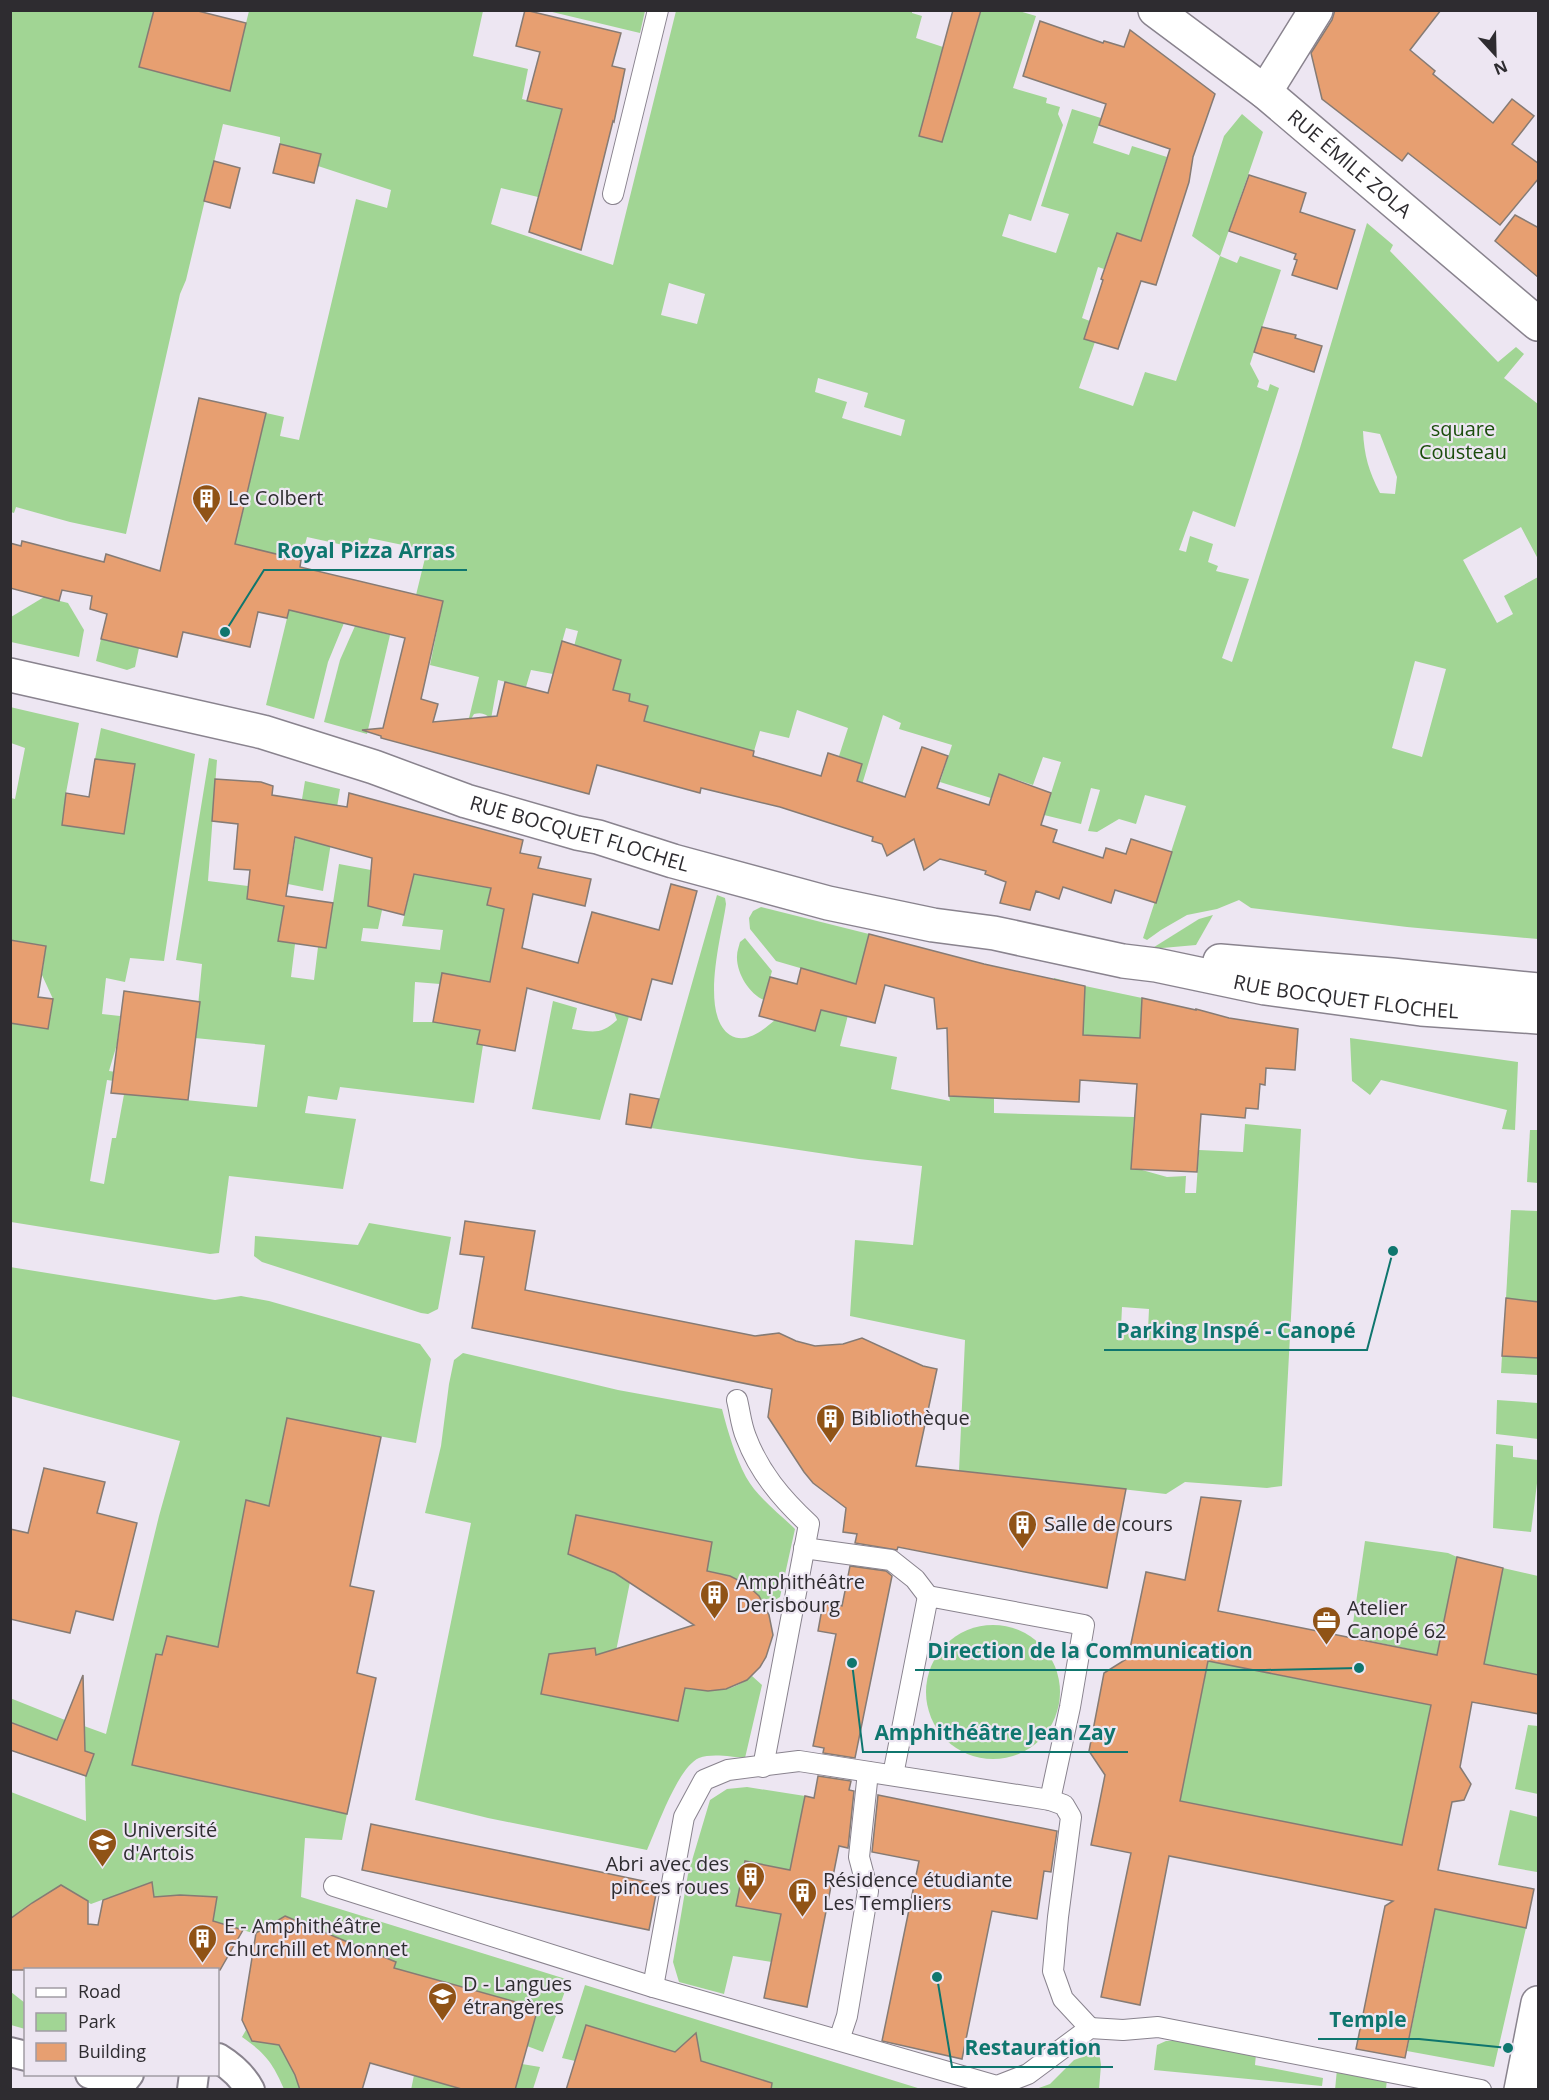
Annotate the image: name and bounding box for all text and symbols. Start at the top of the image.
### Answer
north arrow [1465,24,1525,84]
text: N [1490,55,1511,81]
street label: RUE ÉMILE ZOLA [1282,103,1418,224]
park label: square Cousteau [1419,415,1507,465]
building icon: Le Colbert [191,482,223,524]
place label: Le Colbert [228,484,323,511]
callout: Royal Pizza Arras [264,531,467,570]
text: Royal Pizza Arras [277,536,455,564]
street label: RUE BOCQUET FLOCHEL [467,789,692,878]
street label: RUE BOCQUET FLOCHEL [1231,968,1460,1025]
callout: Parking Inspé - Canopé [1104,1311,1367,1350]
text: Parking Inspé - Canopé [1116,1316,1356,1344]
building icon: Bibliothèque [814,1402,846,1444]
place label: Bibliothèque [851,1404,970,1431]
building icon: Salle de cours [1007,1508,1039,1550]
place label: Salle de cours [1044,1510,1173,1537]
place label: Amphithéâtre Derisbourg [736,1568,865,1618]
building icon: Amphithéâtre Derisbourg [699,1578,731,1620]
place label: Atelier Canopé 62 [1347,1594,1447,1644]
office icon: Atelier Canopé 62 [1310,1604,1342,1646]
callout: Direction de la Communication [915,1631,1265,1670]
text: Direction de la Communication [927,1636,1253,1664]
callout: Amphithéâtre Jean Zay [863,1713,1128,1752]
text: Amphithéâtre Jean Zay [874,1718,1116,1746]
place label: Université d'Artois [123,1816,217,1866]
school or university icon: Université d'Artois [86,1826,118,1868]
place label: Abri avec des pinces roues [606,1850,729,1900]
building icon: Abri avec des pinces roues [734,1860,766,1902]
place label: Résidence étudiante Les Templiers [823,1866,1013,1916]
building icon: Résidence étudiante Les Templiers [786,1876,818,1918]
place label: E - Amphithéâtre Churchill et Monnet [224,1912,408,1962]
building icon: E - Amphithéâtre Churchill et Monnet [187,1922,219,1964]
legend [24,1968,219,2076]
place label: D - Langues étrangères [463,1970,572,2020]
text: Road [78,1979,121,2003]
school or university icon: D - Langues étrangères [426,1980,458,2022]
callout: Temple [1318,2000,1419,2039]
text: Temple [1329,2005,1407,2033]
text: Park [78,2009,116,2033]
callout: Restauration [952,2028,1113,2067]
text: Restauration [965,2033,1101,2061]
text: Building [78,2039,146,2063]

